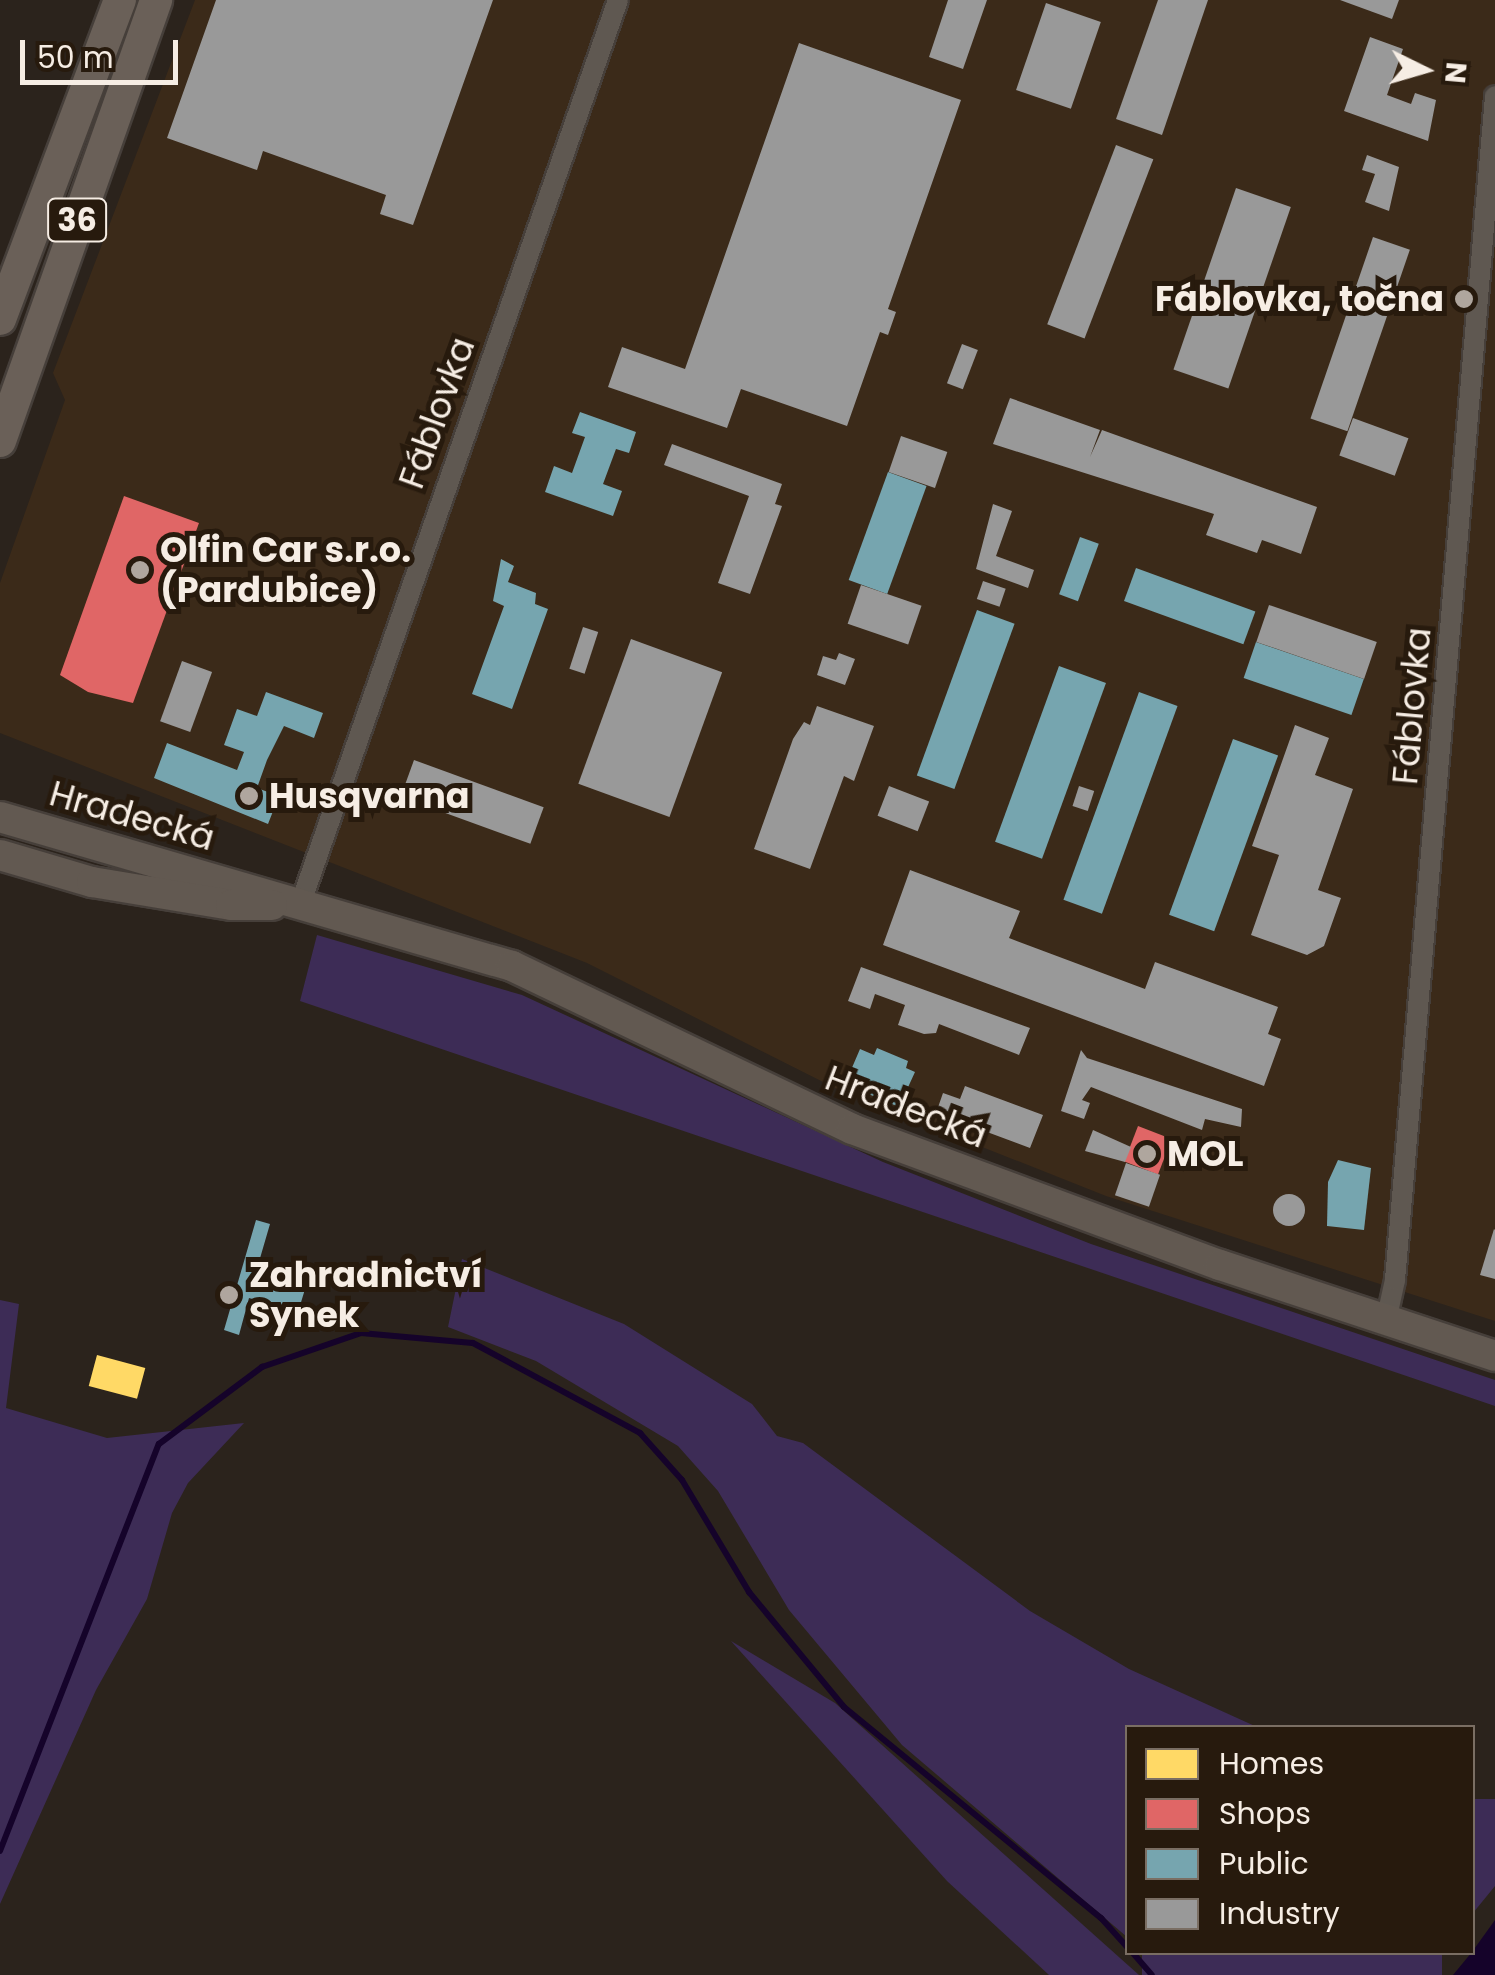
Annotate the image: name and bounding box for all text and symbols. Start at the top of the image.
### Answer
scale bar [25,20,182,82]
north arrow [1375,20,1475,120]
text: 50 m [37,36,114,79]
text: N [1435,60,1476,85]
road number: 36 [47,193,107,247]
place label: Fáblovka, točna [1155,278,1444,320]
marker: Fáblovka, točna [1453,288,1475,310]
street label: Fáblovka [390,332,484,494]
place label: Olfin Car s.r.o. (Pardubice) [160,529,411,611]
marker: Olfin Car s.r.o. (Pardubice) [129,559,151,581]
street label: Fáblovka [1384,626,1440,786]
street label: Hradecká [45,772,219,860]
place label: Husqvarna [269,775,469,817]
marker: Husqvarna [238,785,260,807]
street label: Hradecká [819,1057,993,1157]
place label: MOL [1167,1133,1243,1175]
marker: MOL [1136,1143,1158,1165]
place label: Zahradnictví Synek [249,1254,482,1336]
marker: Zahradnictví Synek [218,1284,240,1306]
legend [1125,1725,1475,1955]
text: Homes [1219,1742,1324,1785]
text: Shops [1219,1792,1311,1835]
text: Public [1219,1842,1309,1885]
text: Industry [1219,1892,1340,1935]

